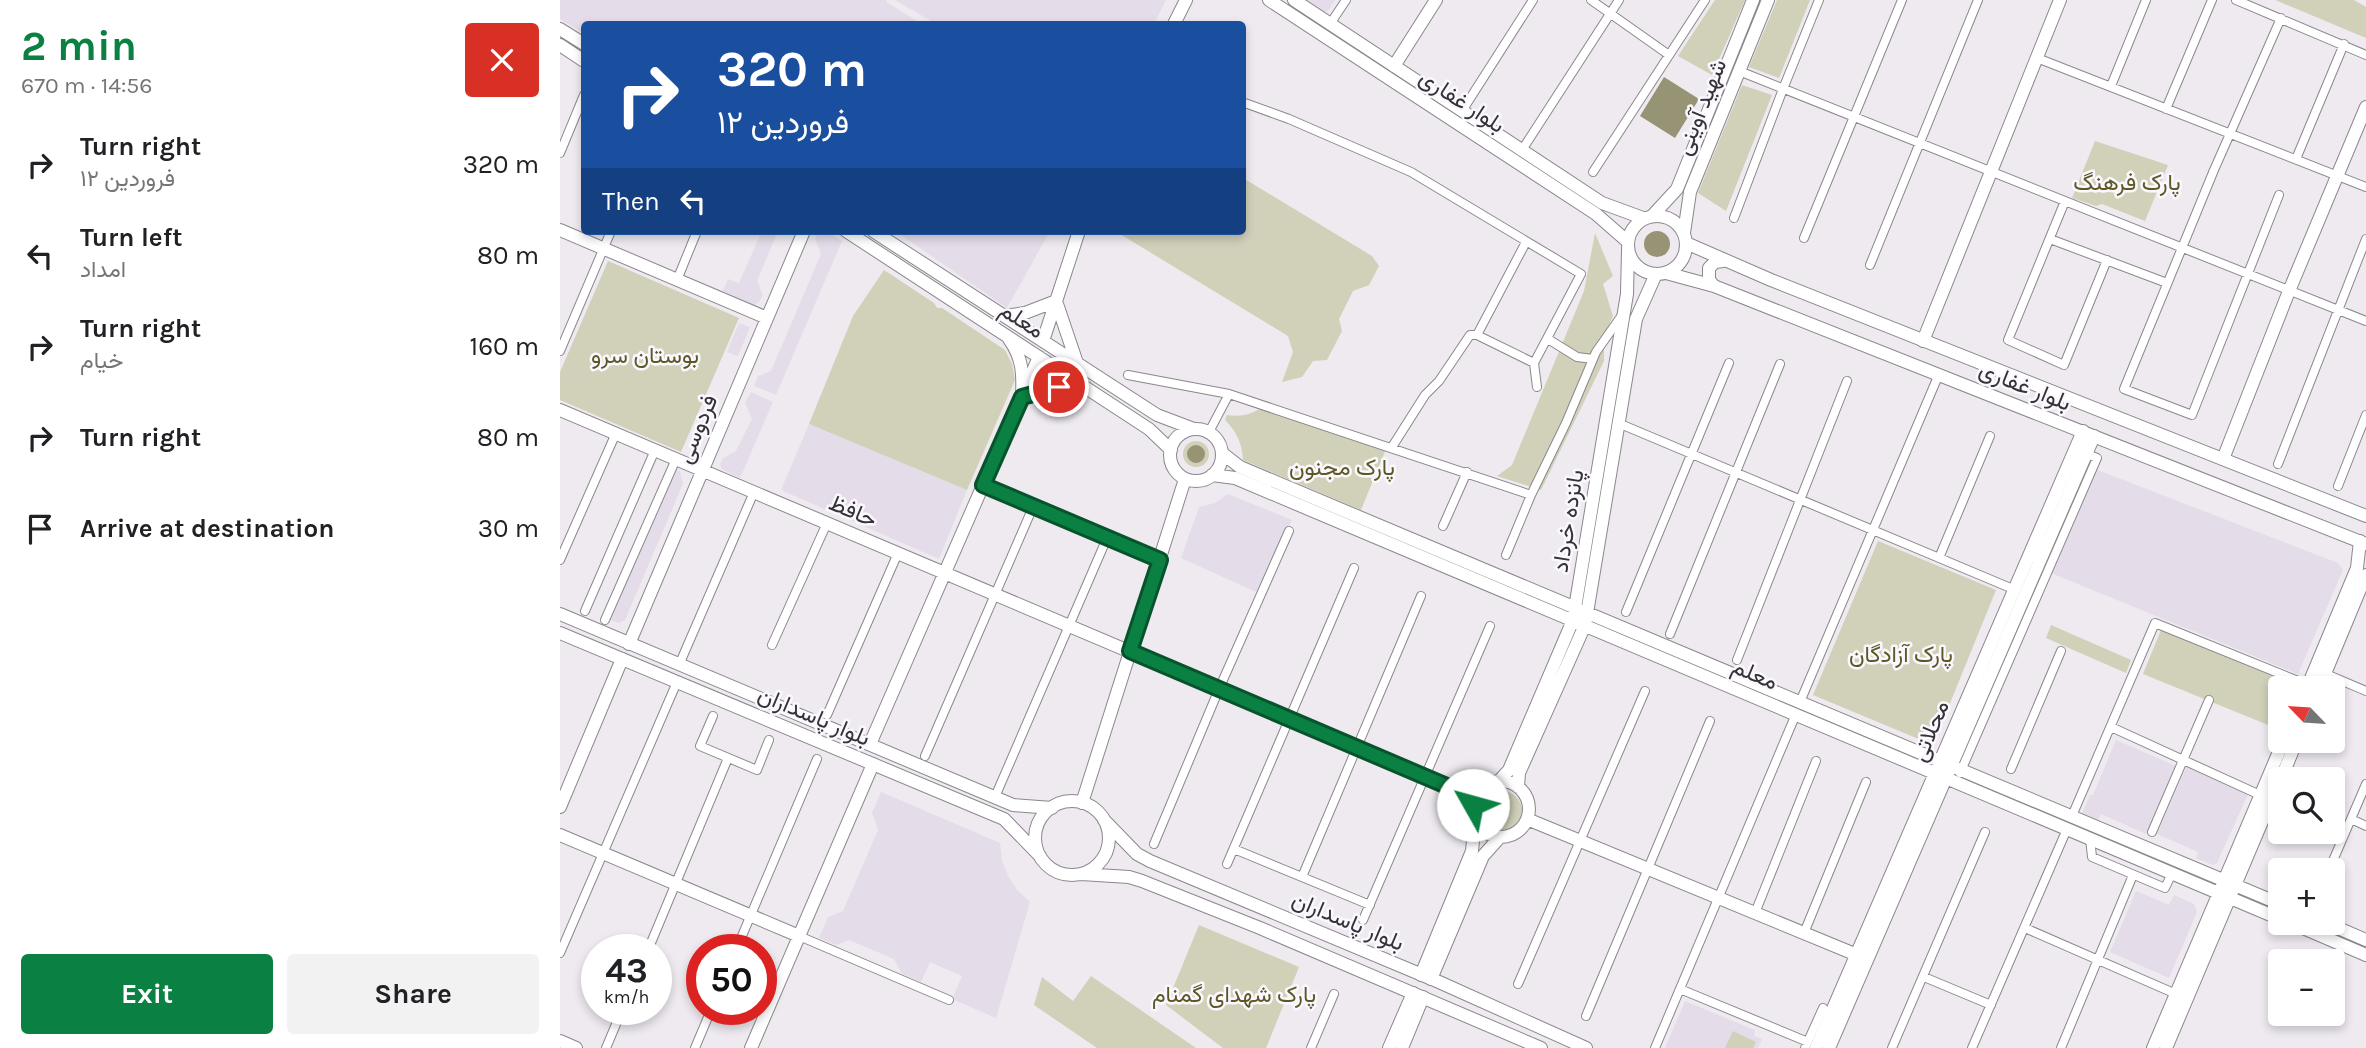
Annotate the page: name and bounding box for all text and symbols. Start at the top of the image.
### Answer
text: 2 min [21,21,137,71]
button: close [465,23,539,97]
text: 320 m [717,41,867,98]
icon: right [602,49,693,140]
street label: شهید آوینی [1670,55,1733,159]
street label: بلوار غفاری [1414,63,1510,139]
text: 670 m · 14:56 [21,72,153,99]
text: ۱۲ فروردین [717,104,849,141]
text: Turn right [80,131,201,162]
icon: right [21,146,59,184]
text: 320 m [463,149,539,180]
text: ۱۲ فروردین [80,165,175,192]
park label: پارک فرهنگ [2073,169,2181,198]
icon: left [674,182,712,220]
text: Then [602,186,660,217]
text: Turn left [80,222,182,253]
icon: left [21,237,59,275]
text: 80 m [477,240,539,271]
text: امداد [80,256,126,283]
street label: معلم [994,296,1049,345]
text: Turn right [80,313,201,344]
icon: right [21,328,59,366]
text: 160 m [470,331,539,362]
park label: بوستان سرو [591,342,699,370]
text: خیام [80,347,123,374]
street label: بلوار غفاری [1975,355,2075,418]
pin [1029,357,1089,417]
icon: arrive [1040,368,1078,406]
street label: فردوسی [671,391,724,468]
icon: right [21,419,59,457]
text: Turn right [80,422,201,453]
text: 80 m [477,422,539,453]
park label: پارک مجنون [1289,454,1395,483]
street label: پانزده خرداد [1547,468,1591,575]
street label: حافظ [825,489,881,533]
icon: arrive [21,510,59,548]
text: Arrive at destination [80,513,334,544]
text: 30 m [478,513,539,544]
park label: پارک آزادگان [1849,641,1953,670]
street label: معلم [1728,652,1782,697]
north arrow [2268,676,2345,752]
map controls [2268,676,2345,1026]
street label: بلوار پاسداران [753,680,874,754]
street label: محلاتی [1905,696,1955,766]
button: search [2268,767,2345,844]
position arrow [1436,768,1510,842]
button: + [2268,858,2345,935]
street label: بلوار پاسداران [1287,885,1408,959]
speed limit sign: 50 [686,934,777,1025]
button: − [2268,949,2345,1026]
text: 43 [605,950,648,991]
button: Exit [21,954,273,1034]
button: Share [287,954,539,1034]
park label: پارک شهدای گمنام [1152,981,1316,1010]
text: km/h [604,986,649,1008]

